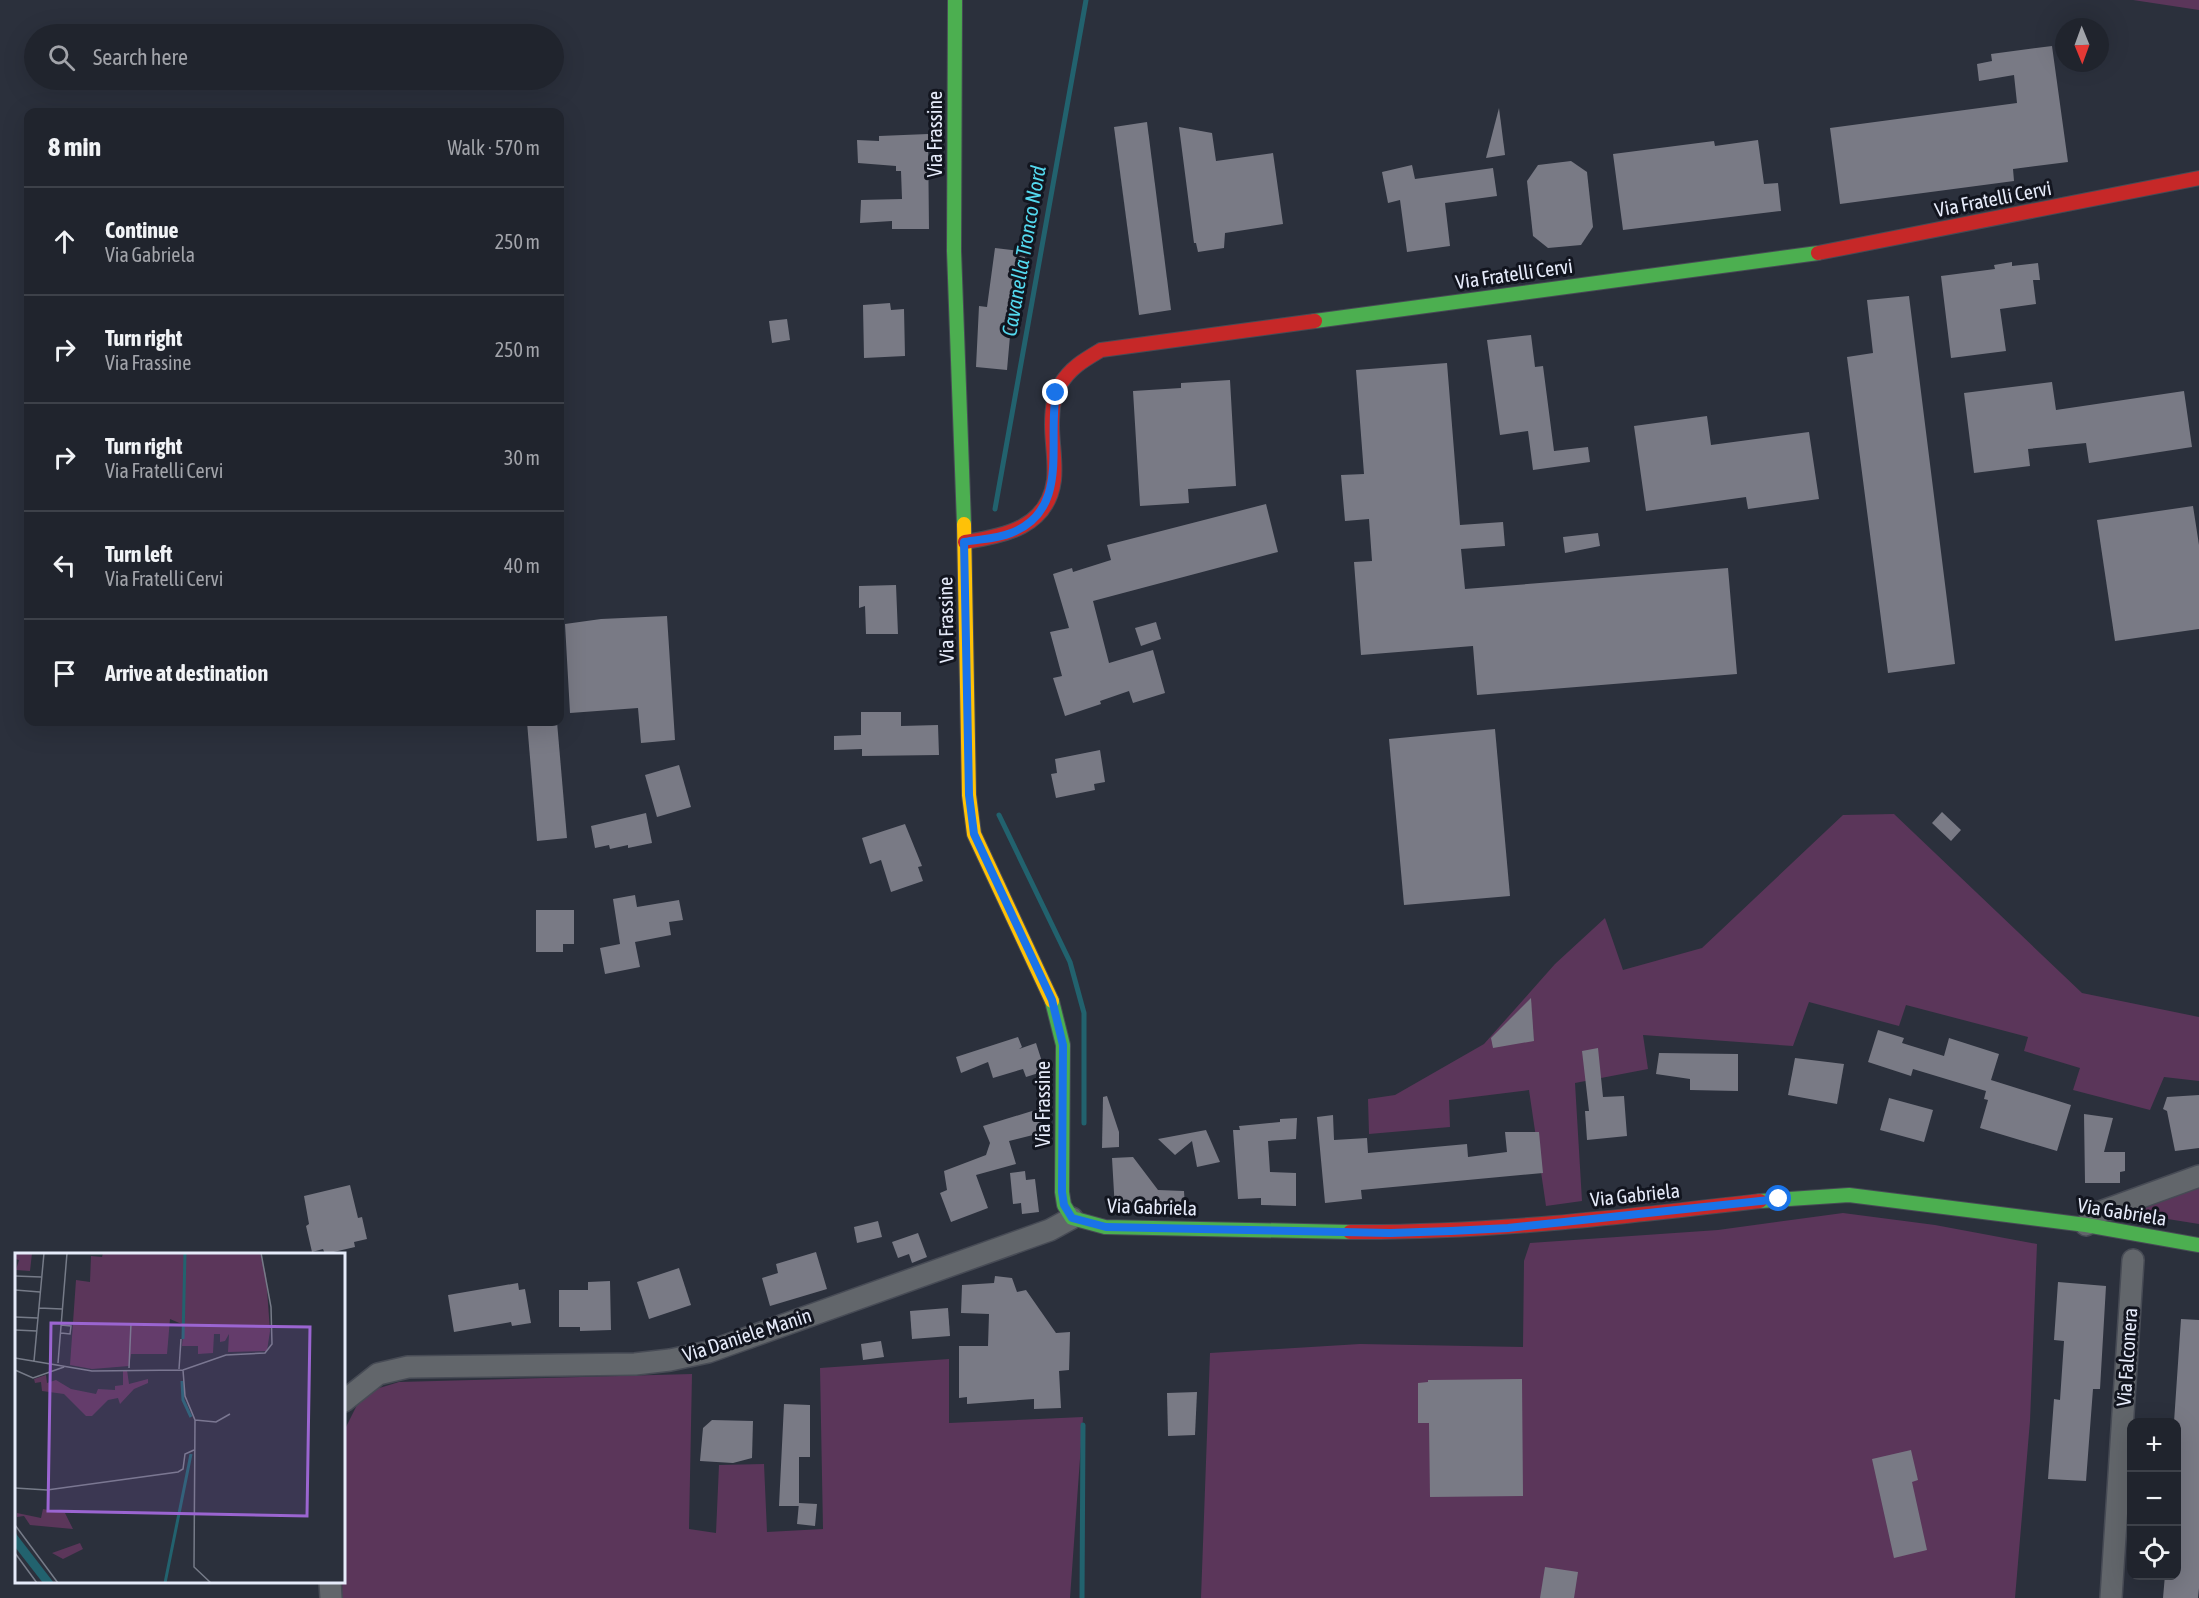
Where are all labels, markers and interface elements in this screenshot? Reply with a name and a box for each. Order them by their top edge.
north arrow [2055,18,2109,72]
search box [24,24,564,90]
icon: search [45,41,78,74]
text: Search here [93,44,188,70]
street label: Via Frassine [923,91,946,177]
text: 8 min [48,132,101,162]
text: Walk · 570 m [448,136,540,159]
water label: Cavanella Tronco Nord [996,164,1050,338]
street label: Via Fratelli Cervi [1933,176,2053,221]
text: Continue [105,217,179,243]
icon: ahead [48,225,81,258]
text: 250 m [495,230,540,253]
text: Via Gabriela [105,243,195,266]
street label: Via Fratelli Cervi [1454,254,1574,293]
text: Turn right [105,325,182,351]
icon: right [48,333,81,366]
text: 250 m [495,338,540,361]
text: Via Frassine [105,351,191,374]
route end [1042,379,1068,405]
text: Turn right [105,433,182,459]
icon: right [48,441,81,474]
text: 30 m [504,446,540,469]
text: Via Fratelli Cervi [105,459,223,482]
text: Turn left [105,541,172,567]
icon: left [48,549,81,582]
text: 40 m [504,554,540,577]
text: Via Fratelli Cervi [105,567,223,590]
street label: Via Frassine [933,577,958,663]
icon: arrive [48,657,81,690]
text: Arrive at destination [105,660,268,686]
street label: Via Frassine [1031,1061,1054,1147]
street label: Via Gabriela [1589,1178,1681,1211]
route start [1765,1185,1791,1211]
street label: Via Gabriela [1107,1193,1197,1220]
street label: Via Gabriela [2076,1193,2168,1230]
inset map [15,1253,345,1583]
street label: Via Daniele Manin [680,1303,814,1366]
street label: Via Falconera [2112,1307,2141,1407]
map controls [2127,1418,2181,1580]
button: + [2127,1418,2181,1472]
button: − [2127,1472,2181,1526]
button: locate [2127,1526,2181,1580]

